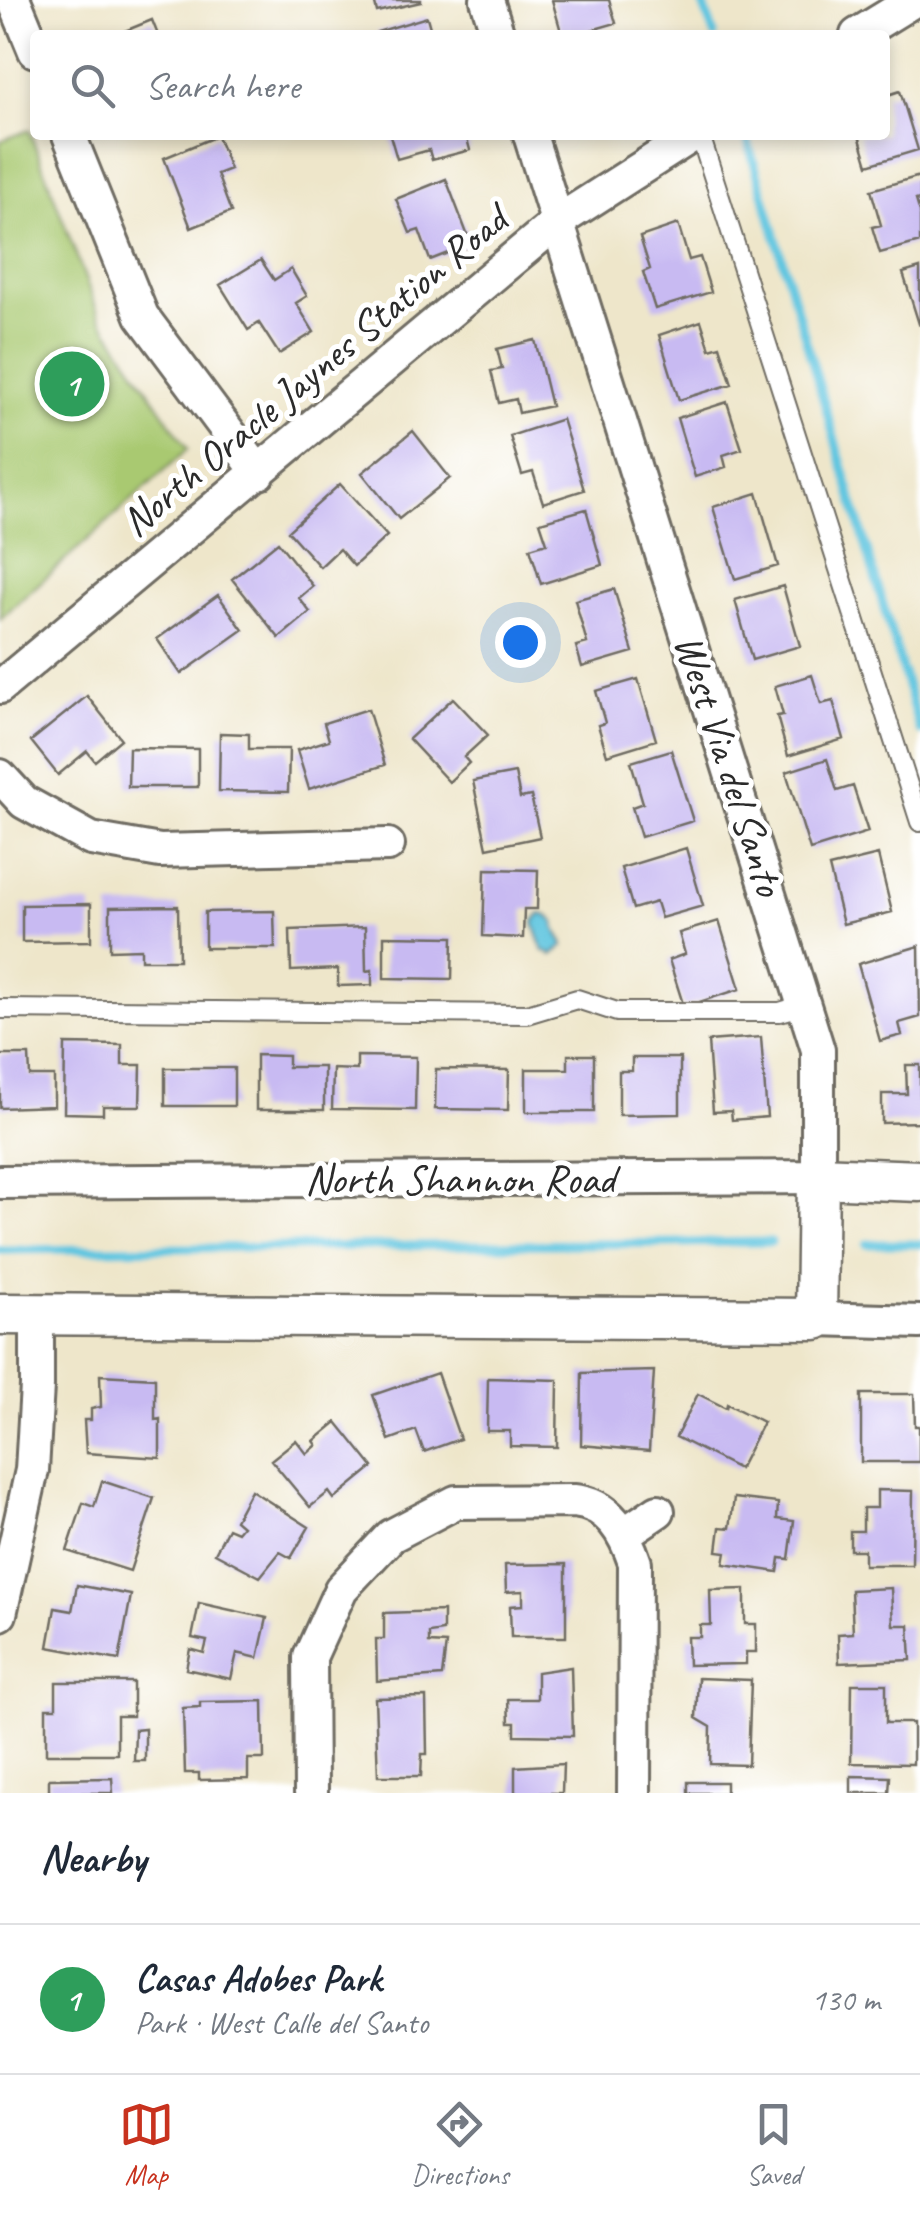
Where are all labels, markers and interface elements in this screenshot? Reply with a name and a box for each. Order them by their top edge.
search box [30,30,890,140]
icon: search [65,58,120,113]
text: Search here [145,62,300,109]
street label: North Oracle Jaynes Station Road [110,190,523,548]
pin: 1 [40,346,104,422]
your location [495,617,546,668]
street label: West Via del Santo [662,628,797,904]
street label: North Shannon Road [305,1153,621,1206]
text: Nearby [40,1832,146,1885]
text: Casas Adobes Park [135,1955,381,2002]
text: 1 [65,1979,80,2020]
text: 130 m [811,1979,880,2020]
text: Park · West Calle del Santo [135,2002,428,2043]
tab: Map [119,2097,174,2192]
tab: Directions [411,2097,509,2192]
tab: Saved [746,2097,801,2192]

